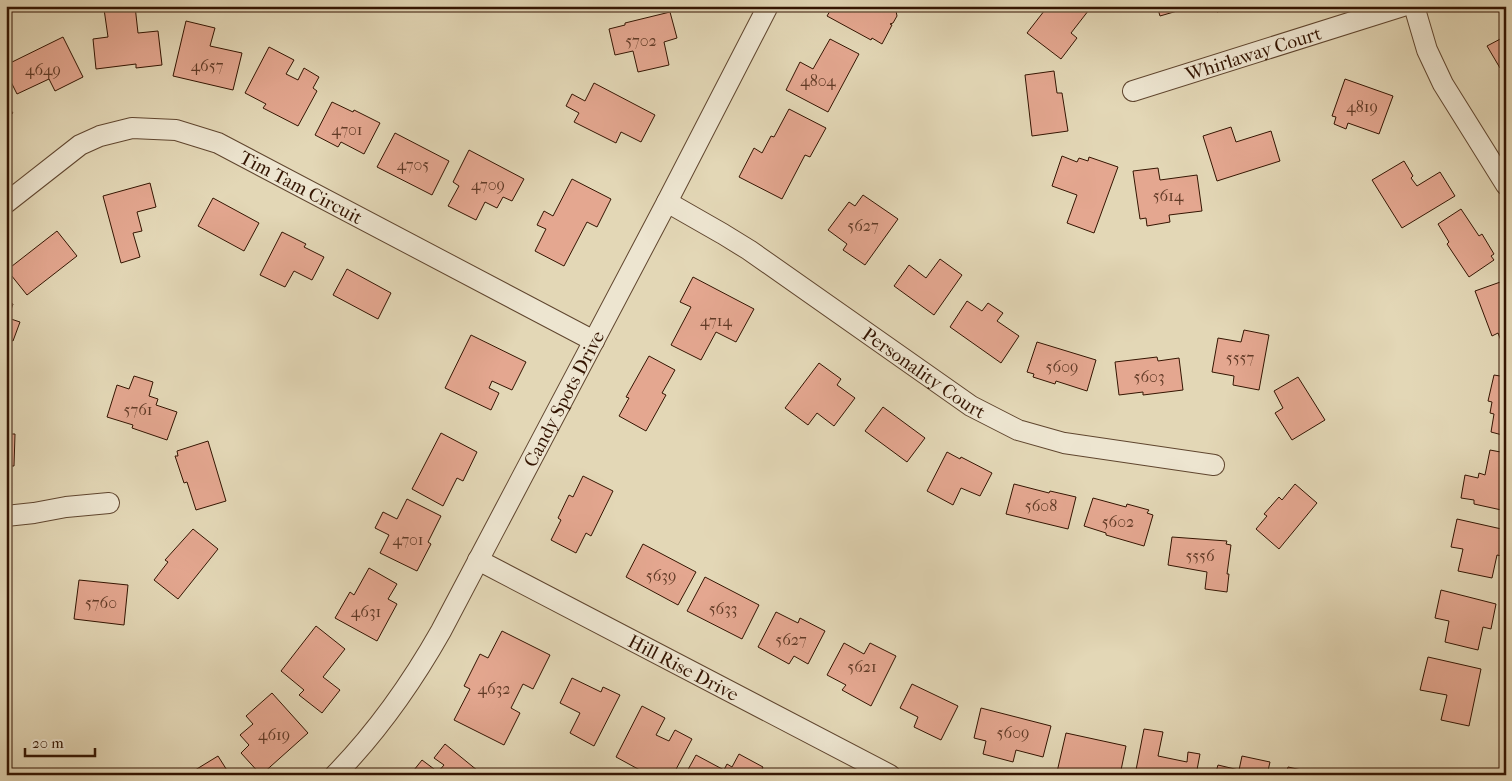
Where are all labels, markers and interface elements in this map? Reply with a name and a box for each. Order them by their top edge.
street label: Whirlaway Court [1182,22,1324,86]
house number: 5702 [625,31,657,50]
house number: 4657 [191,56,224,75]
house number: 4649 [25,60,61,79]
house number: 4804 [800,71,836,90]
house number: 4819 [1346,97,1378,116]
house number: 4701 [331,120,363,139]
street label: Tim Tam Circuit [236,146,366,229]
house number: 4705 [397,155,429,174]
house number: 4709 [471,175,505,194]
house number: 5614 [1153,186,1184,205]
house number: 5627 [847,216,879,235]
house number: 4714 [700,311,732,330]
street label: Personality Court [858,323,989,424]
street label: Candy Spots Drive [519,327,609,471]
house number: 5557 [1226,348,1254,367]
house number: 5609 [1046,357,1078,376]
house number: 5603 [1134,367,1164,386]
house number: 5761 [124,400,152,419]
house number: 5608 [1025,496,1057,515]
house number: 5602 [1102,512,1134,531]
house number: 4701 [392,530,424,549]
house number: 5556 [1185,546,1215,565]
house number: 5639 [646,566,676,585]
house number: 5760 [85,593,117,612]
house number: 5633 [709,599,737,618]
house number: 4631 [351,602,381,621]
street label: Hill Rise Drive [624,630,742,706]
house number: 5627 [775,630,807,649]
house number: 5621 [847,657,877,676]
house number: 4632 [478,679,510,698]
house number: 5609 [997,723,1029,742]
house number: 4619 [258,725,290,744]
scale bar [25,726,95,758]
text: 20 m [32,734,64,752]

